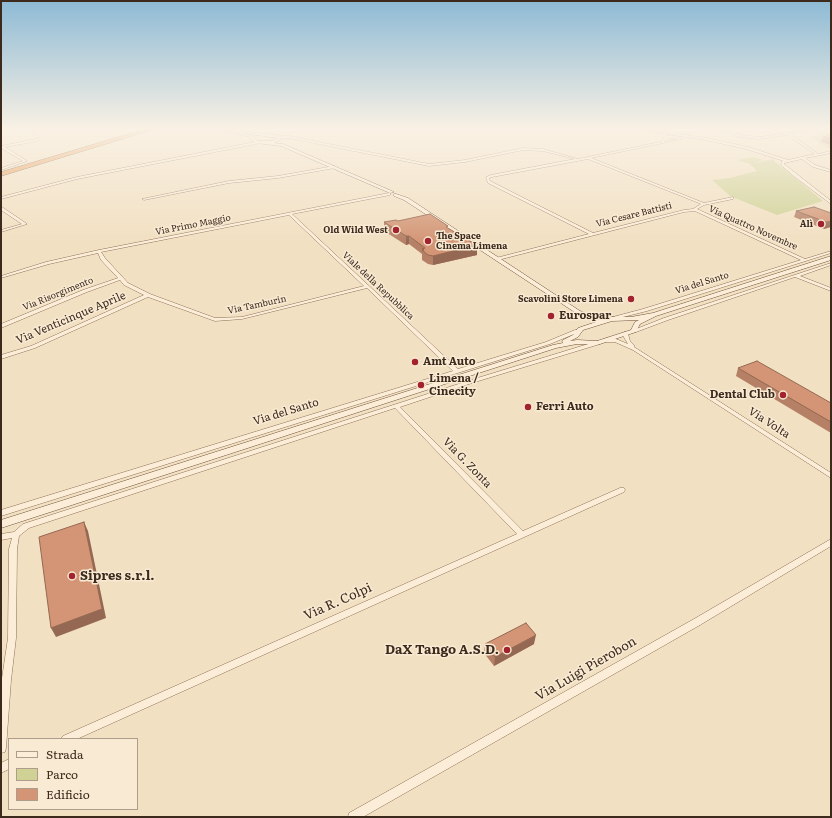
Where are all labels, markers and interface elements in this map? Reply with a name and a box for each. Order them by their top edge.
street label: Via Cesare Battisti [595,200,673,230]
street label: Via Quattro Novembre [707,204,799,252]
street label: Via Primo Maggio [154,212,232,238]
place label: Alì [800,219,813,229]
marker: Alì [816,219,826,229]
place label: Old Wild West [323,225,388,235]
marker: Old Wild West [391,225,401,235]
place label: The Space Cinema Limena [436,231,507,252]
marker: The Space Cinema Limena [423,236,433,246]
street label: Viale della Repubblica [340,250,416,322]
street label: Via del Santo [674,270,730,296]
street label: Via Risorgimento [21,275,95,313]
street label: Via Venticinque Aprile [14,289,128,347]
street label: Via Tamburin [227,294,287,316]
place label: Scavolini Store Limena [518,294,623,304]
marker: Scavolini Store Limena [626,294,636,304]
place label: Eurospar [559,309,611,323]
marker: Eurospar [546,311,556,321]
place label: Amt Auto [423,355,476,369]
marker: Amt Auto [410,357,420,367]
place label: Limena / Cinecity [429,372,479,398]
marker: Limena / Cinecity [416,380,426,390]
place label: Dental Club [710,388,775,402]
marker: Dental Club [778,390,788,400]
street label: Via del Santo [252,396,320,428]
place label: Ferri Auto [536,400,593,414]
marker: Ferri Auto [523,402,533,412]
street label: Via Volta [746,405,792,441]
street label: Via G. Zonta [440,435,494,491]
place label: Sipres s.r.l. [80,568,155,584]
marker: Sipres s.r.l. [67,571,77,581]
street label: Via R. Colpi [302,580,374,624]
street label: Via Luigi Pierobon [533,634,639,704]
place label: DaX Tango A.S.D. [385,642,499,658]
marker: DaX Tango A.S.D. [502,645,512,655]
legend [8,738,138,810]
text: Strada [46,745,84,763]
text: Parco [46,765,78,783]
text: Edificio [46,785,90,803]

